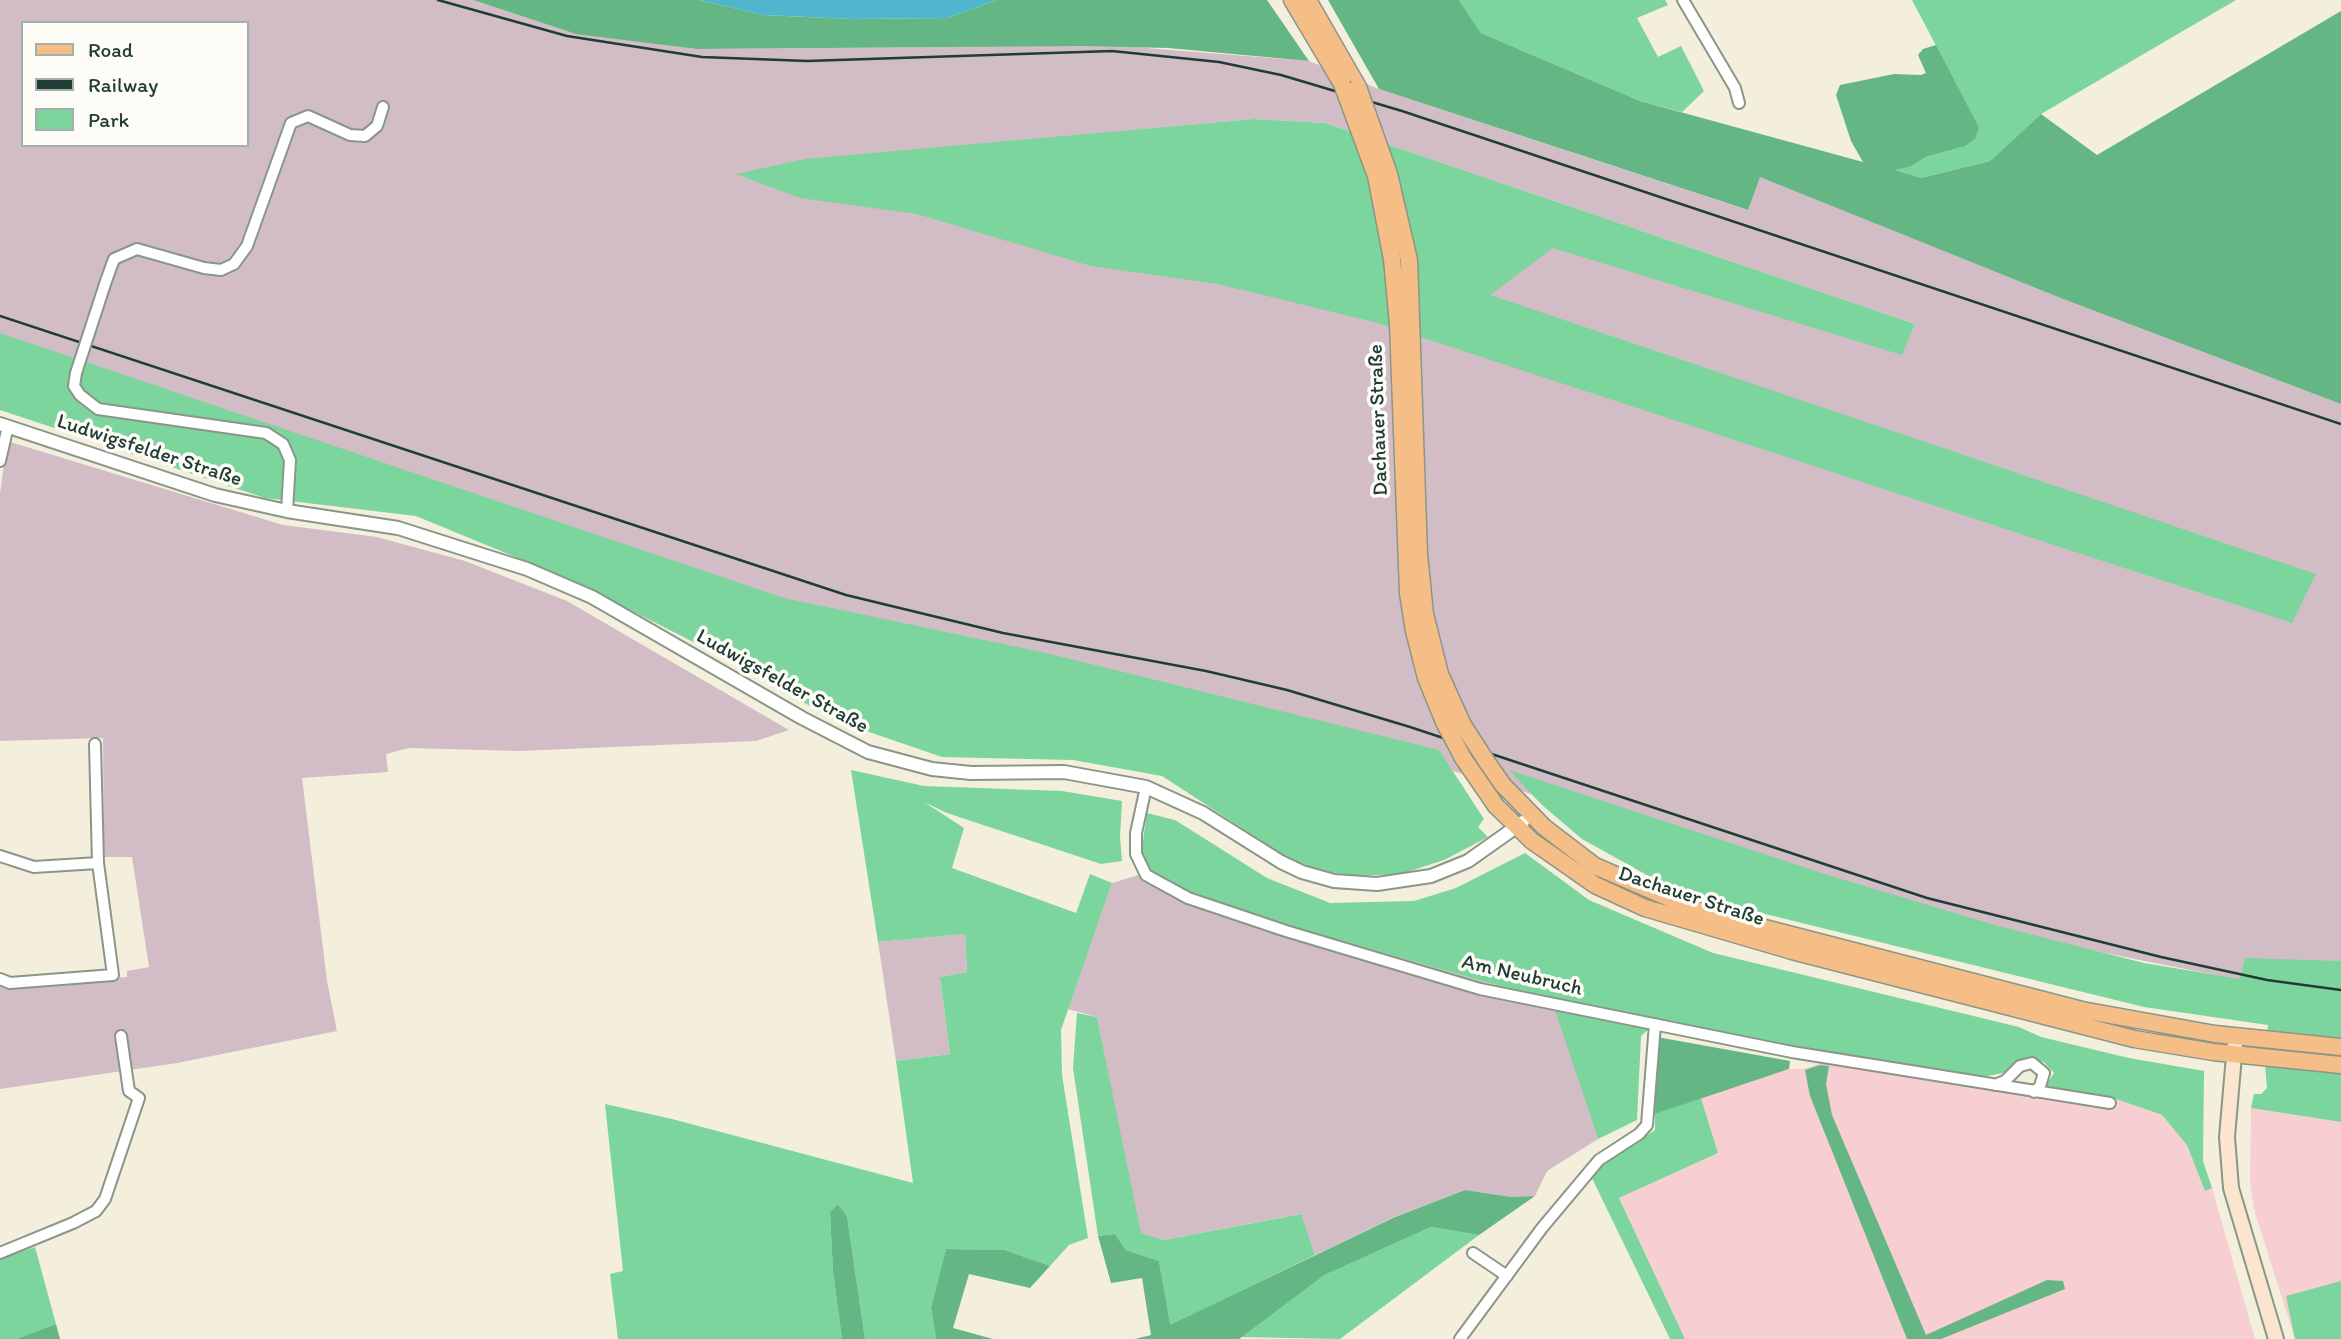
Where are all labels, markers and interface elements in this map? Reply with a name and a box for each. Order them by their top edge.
legend [21,21,248,147]
text: Road [88,37,133,62]
text: Railway [88,72,158,97]
text: Park [88,107,129,132]
street label: Dachauer Straße [1364,344,1394,496]
street label: Ludwigsfelder Straße [53,409,245,493]
street label: Ludwigsfelder Straße [692,624,872,740]
street label: Dachauer Straße [1615,862,1767,932]
street label: Am Neubruch [1459,950,1585,1002]

